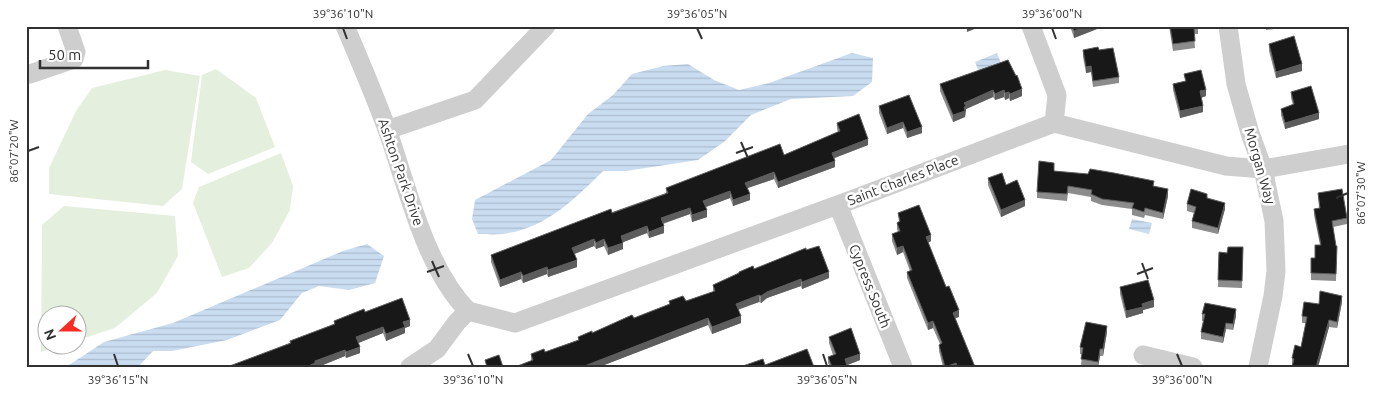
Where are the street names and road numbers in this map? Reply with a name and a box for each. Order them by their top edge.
street label: Ashton Park Drive [375,116,427,228]
street label: Morgan Way [1241,126,1279,206]
street label: Saint Charles Place [845,151,961,209]
street label: Cypress South [846,242,894,330]

